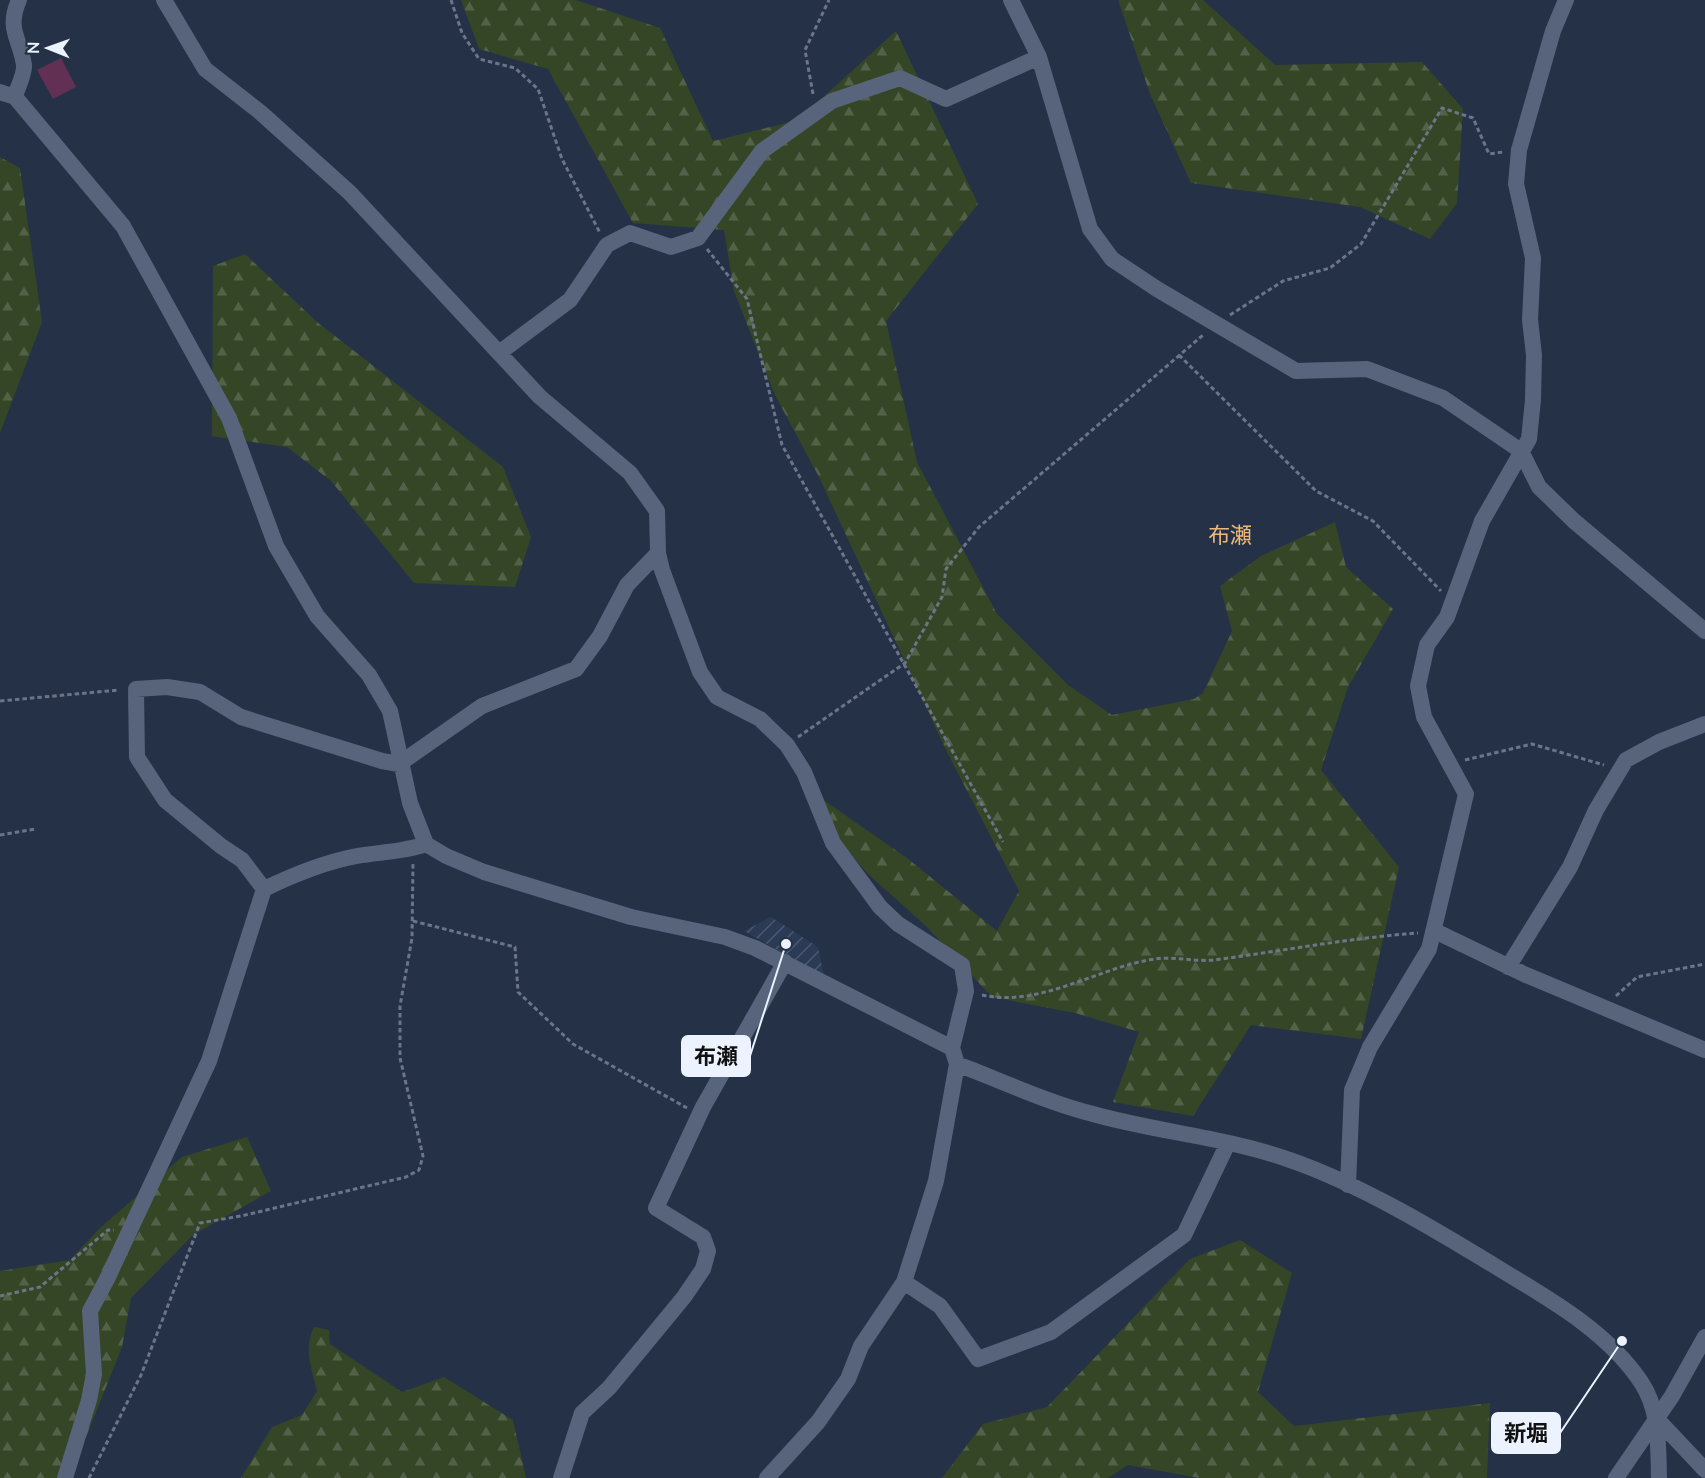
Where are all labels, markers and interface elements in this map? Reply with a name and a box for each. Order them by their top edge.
north arrow [18,18,78,78]
text: N [23,41,42,54]
district label: 布瀬 [1208,521,1252,548]
callout: 布瀬 [682,1036,750,1076]
text: 布瀬 [694,1042,738,1069]
callout: 新堀 [1492,1413,1560,1453]
text: 新堀 [1504,1419,1548,1446]

